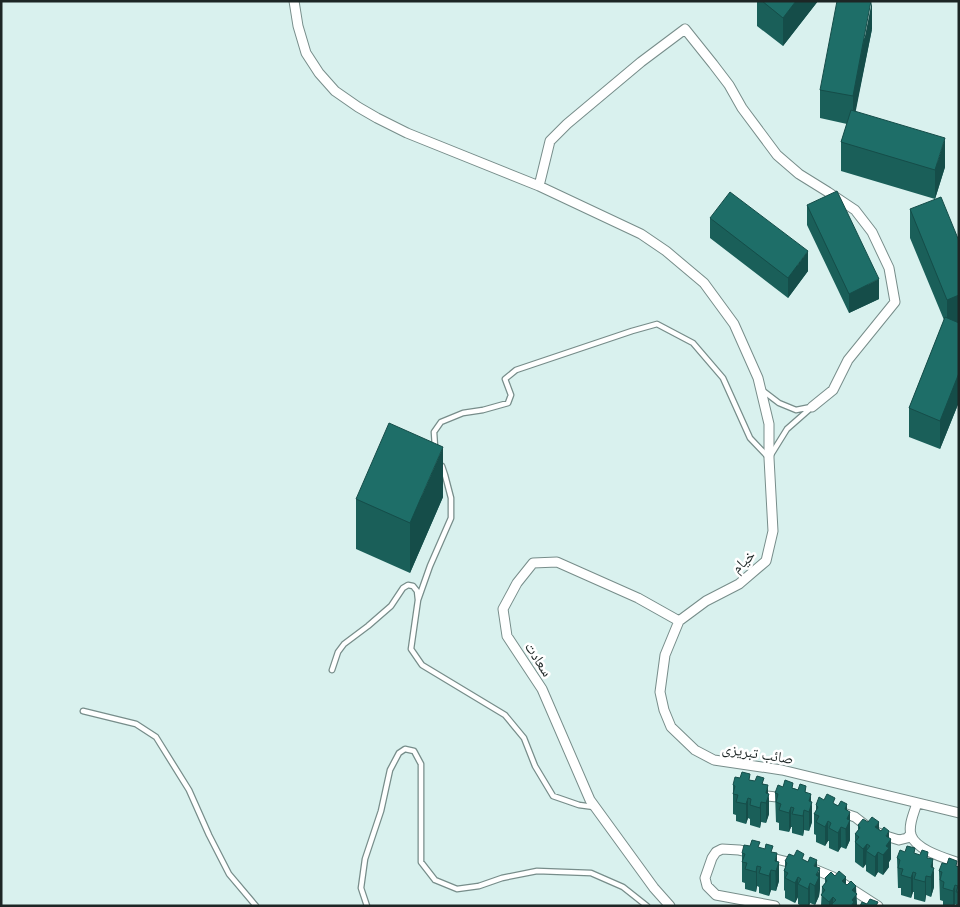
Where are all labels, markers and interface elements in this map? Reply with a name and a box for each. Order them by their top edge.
street label: خیام [727,545,760,578]
street label: سعادت [521,638,557,680]
street label: صائب تبریزی [721,738,795,769]

